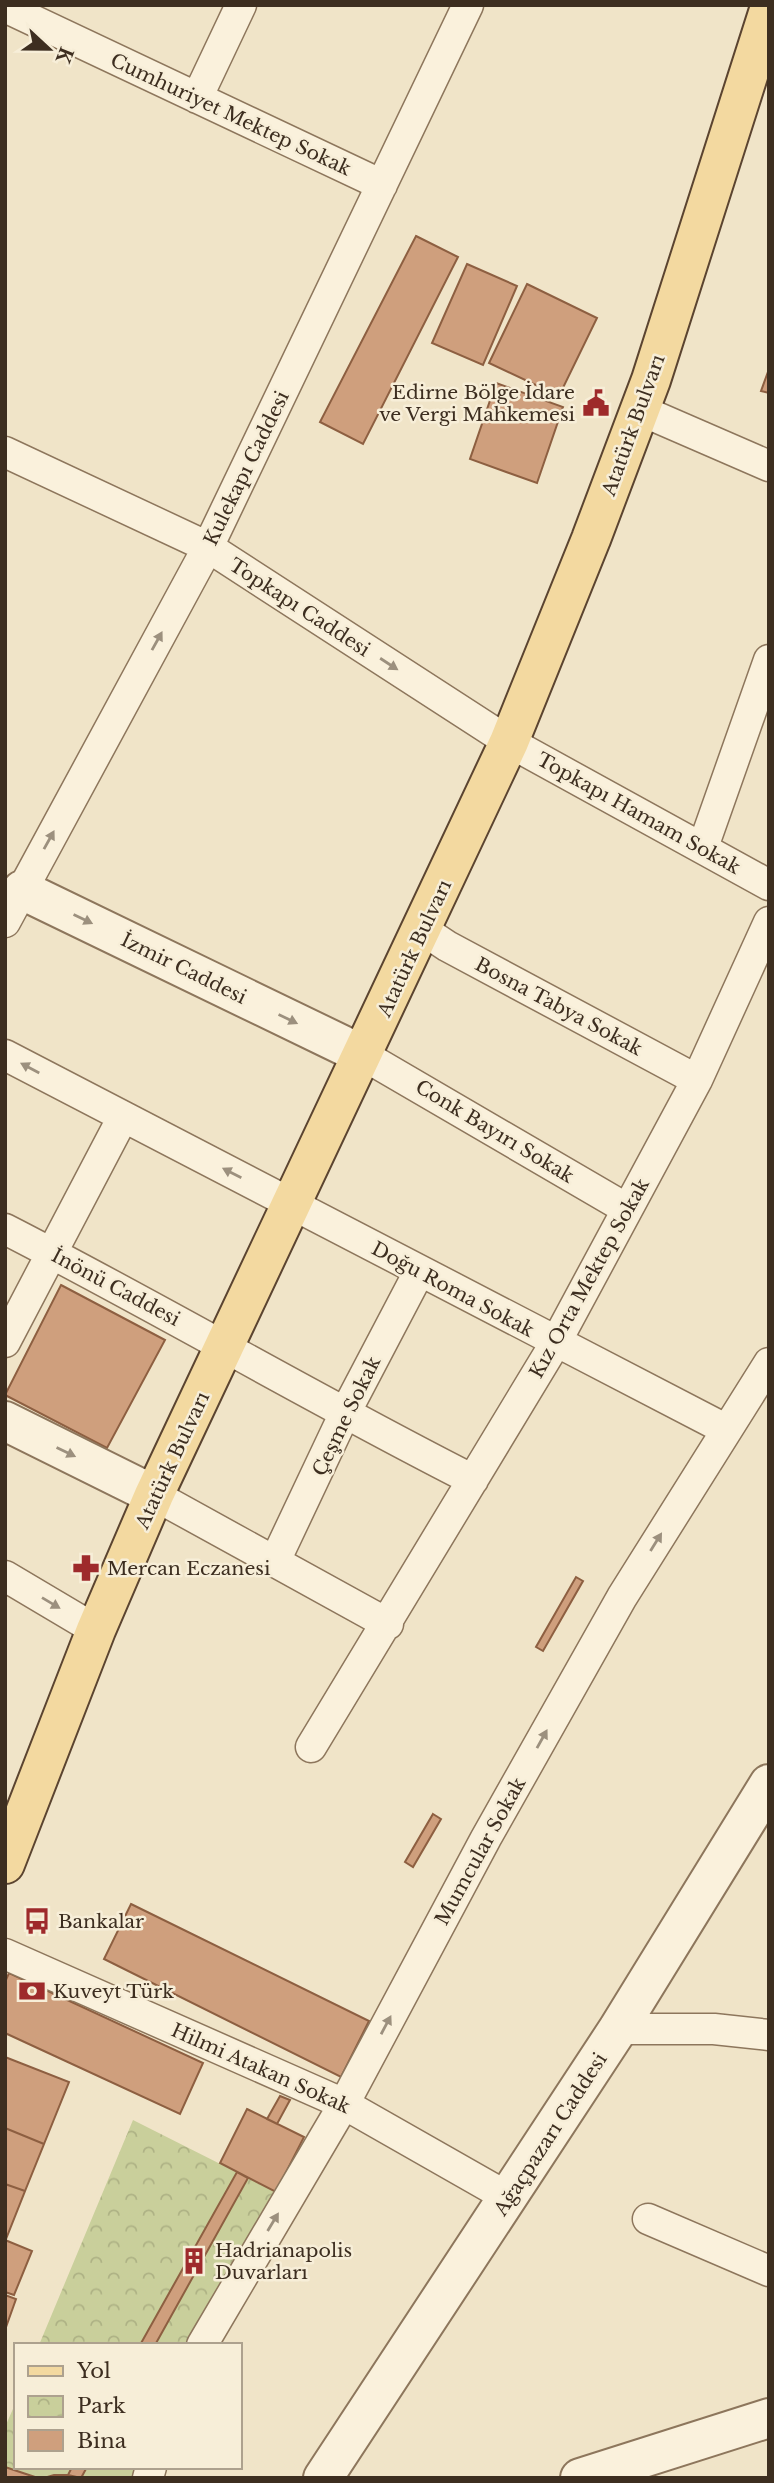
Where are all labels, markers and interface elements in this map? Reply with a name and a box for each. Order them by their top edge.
north arrow [14,14,84,84]
text: K [50,44,78,68]
street label: Cumhuriyet Mektep Sokak [107,49,355,181]
street label: Atatürk Bulvarı [597,351,670,500]
place label: Edirne Bölge İdare ve Vergi Mahkemesi [379,381,576,426]
street label: Kulekapı Caddesi [199,387,294,549]
public building icon: Edirne Bölge İdare ve Vergi Mahkemesi [581,388,611,418]
street label: Topkapı Caddesi [225,553,375,662]
one-way arrow [151,631,163,650]
one-way arrow [379,657,398,670]
street label: Topkapı Hamam Sokak [533,748,745,879]
one-way arrow [42,830,54,850]
street label: Atatürk Bulvarı [372,875,457,1021]
one-way arrow [73,914,93,925]
street label: İzmir Caddesi [117,928,251,1009]
street label: Bosna Tabya Sokak [471,953,647,1060]
one-way arrow [278,1013,298,1025]
one-way arrow [20,1063,40,1074]
street label: Conk Bayırı Sokak [411,1075,578,1188]
one-way arrow [222,1168,242,1179]
street label: Kız Orta Mektep Sokak [525,1174,654,1382]
street label: Doğu Roma Sokak [368,1237,538,1342]
street label: İnönü Caddesi [48,1244,184,1331]
street label: Çeşme Sokak [308,1352,385,1480]
street label: Atatürk Bulvarı [130,1387,215,1533]
one-way arrow [56,1446,76,1457]
one-way arrow [649,1533,662,1552]
pharmacy icon: Mercan Eczanesi [71,1553,101,1583]
place label: Mercan Eczanesi [107,1557,271,1580]
one-way arrow [41,1597,60,1609]
one-way arrow [536,1729,548,1749]
street label: Mumcular Sokak [430,1773,531,1929]
bus stop icon: Bankalar [22,1906,52,1936]
place label: Bankalar [58,1910,144,1933]
bank icon: Kuveyt Türk [17,1976,47,2006]
place label: Kuveyt Türk [53,1980,174,2003]
one-way arrow [380,2015,392,2035]
street label: Hilmi Atakan Sokak [168,2019,354,2118]
street label: Ağaçpazarı Caddesi [489,2048,612,2221]
one-way arrow [267,2213,280,2232]
place label: Hadrianapolis Duvarları [215,2239,352,2284]
building icon: Hadrianapolis Duvarları [179,2246,209,2276]
legend [14,2343,242,2469]
text: Yol [76,2358,111,2384]
text: Park [77,2393,126,2419]
text: Bina [77,2428,127,2454]

